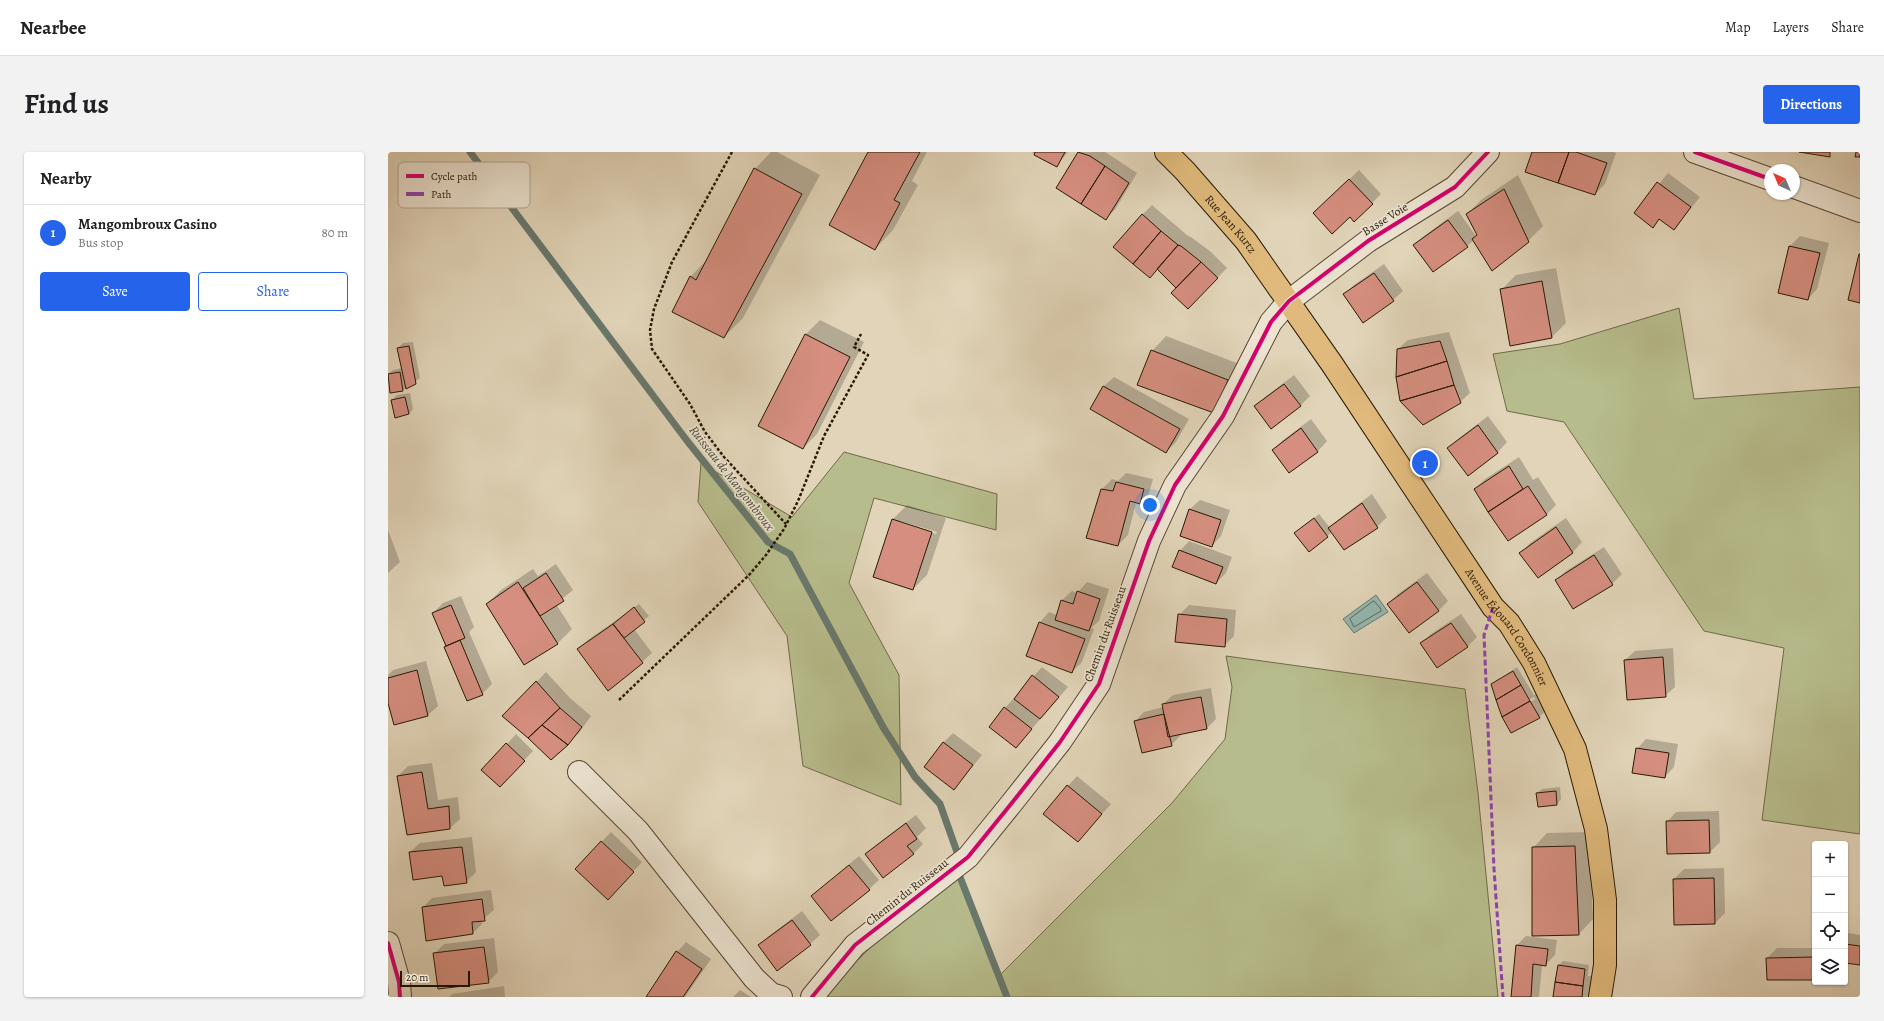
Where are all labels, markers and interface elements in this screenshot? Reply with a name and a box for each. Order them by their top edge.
text: Nearbee [20,15,86,41]
text: Map [1725,18,1751,37]
text: Layers [1773,18,1809,37]
text: Share [1831,18,1864,37]
text: Find us [24,85,109,123]
button: Directions [1763,85,1860,124]
legend [398,162,530,208]
north arrow [1764,164,1800,200]
text: Nearby [40,167,91,190]
text: Cycle path [431,169,478,184]
text: Path [431,187,452,202]
street label: Rue Jean Kurtz [1201,191,1260,257]
street label: Basse Voie [1359,199,1411,239]
text: Mangombroux Casino [78,214,217,234]
text: 1 [51,224,55,241]
text: 80 m [321,224,348,241]
text: Bus stop [78,234,123,251]
button: Save [40,272,190,311]
button: Share [198,272,348,311]
water label: Ruisseau de Mangombroux [686,422,779,535]
pin: 1 [1412,448,1438,478]
your location [1140,495,1160,515]
street label: Avenue Édouard Cordonnier [1461,564,1552,689]
street label: Chemin du Ruisseau [1080,583,1130,684]
map controls [1812,841,1848,985]
button: + [1812,841,1848,877]
street label: Chemin du Ruisseau [862,854,952,929]
button: − [1812,877,1848,913]
button: locate [1812,913,1848,949]
button: layers [1812,949,1848,985]
scale bar [400,969,470,988]
text: 20 m [406,970,428,985]

